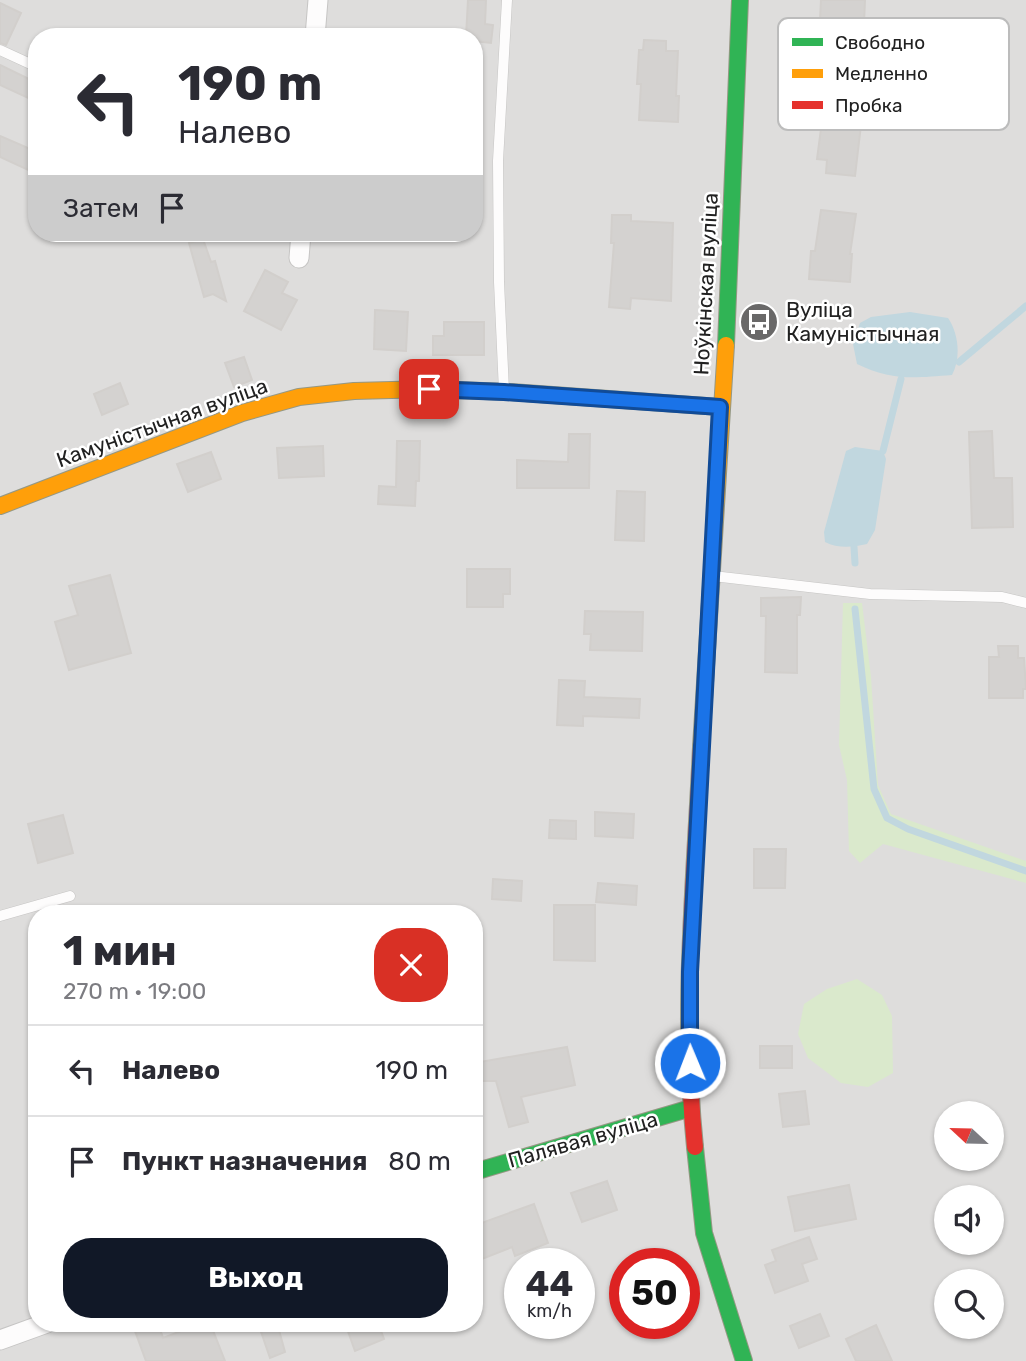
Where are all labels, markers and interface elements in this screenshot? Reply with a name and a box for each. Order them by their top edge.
legend [778,18,1009,130]
text: Свободно [835,31,925,54]
text: 190 m [178,54,322,112]
icon: left [63,56,154,147]
text: Медленно [835,62,928,85]
text: Пробка [835,94,903,117]
text: Налево [178,113,291,151]
icon: arrive [153,189,191,227]
street label: Ноўкінская вуліца [688,192,723,376]
text: Затем [63,193,139,224]
place label: Вуліца Камуністычная [786,297,939,346]
bus stop icon: Вуліца Камуністычная [738,301,780,343]
pin [399,359,459,419]
icon: arrive [410,370,448,408]
street label: Камуністычная вуліца [53,373,271,472]
text: 1 мин [63,926,177,976]
button: close [374,928,448,1002]
text: 270 m · 19:00 [63,977,206,1005]
position arrow [653,1026,727,1100]
icon: left [63,1052,101,1090]
text: Налево [122,1055,220,1086]
text: 190 m [375,1055,448,1086]
north arrow [934,1101,1004,1171]
map controls [934,1101,1004,1339]
street label: Палявая вуліца [505,1106,661,1173]
icon: arrive [63,1143,101,1181]
text: Пункт назначения [122,1146,367,1177]
text: 80 m [388,1146,451,1177]
button: sound [934,1185,1004,1255]
button: Выход [63,1238,448,1318]
speed limit sign: 50 [609,1248,700,1339]
text: 44 [526,1263,573,1305]
button: search [934,1269,1004,1339]
text: km/h [527,1300,572,1322]

